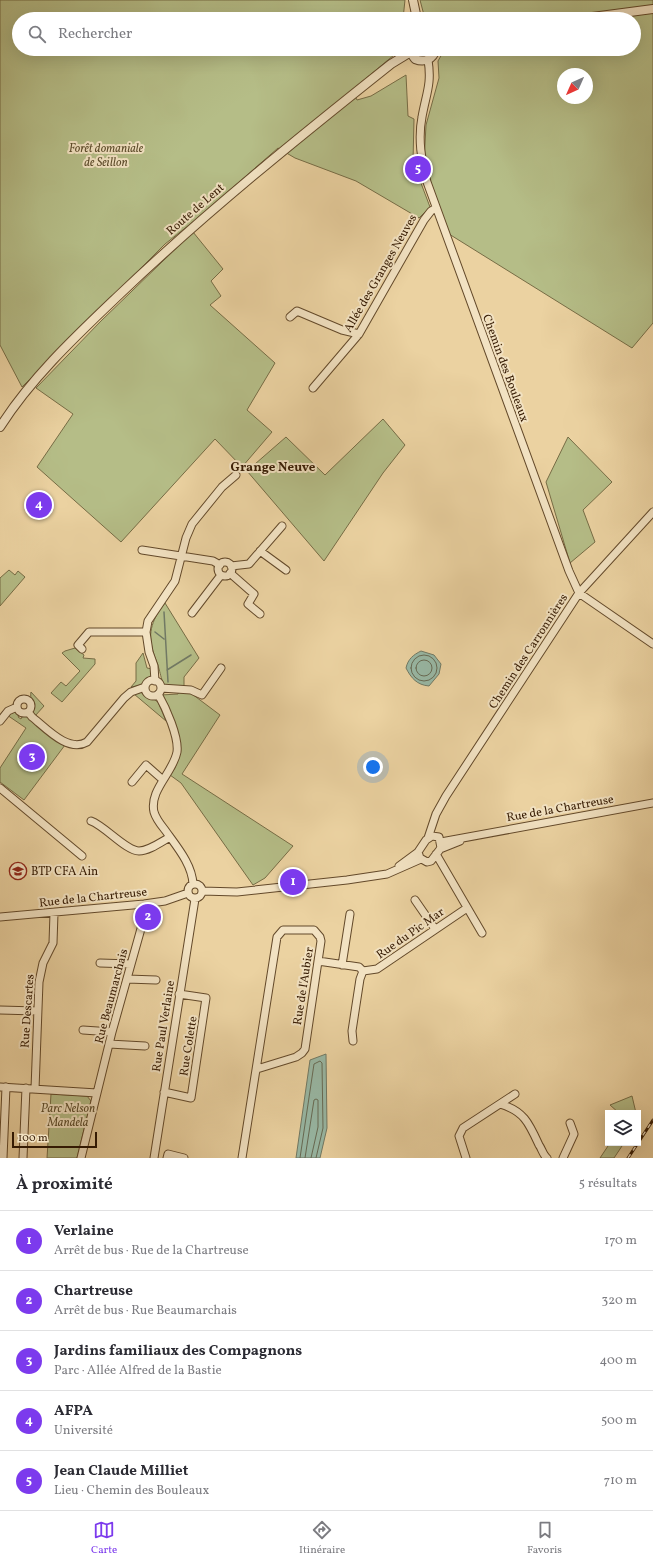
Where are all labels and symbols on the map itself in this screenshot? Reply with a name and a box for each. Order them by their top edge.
north arrow [557,68,593,104]
park label: Forêt domaniale de Seillon [69,141,144,171]
pin: 5 [405,154,431,184]
street label: Route de Lent [163,180,228,239]
street label: Allée des Granges Neuves [341,212,421,335]
street label: Chemin des Bouleaux [478,312,532,424]
district label: Grange Neuve [231,459,316,477]
pin: 4 [26,490,52,520]
street label: Chemin des Carronnières [486,591,572,712]
pin: 3 [19,742,45,772]
your location [363,757,383,777]
street label: Rue de la Chartreuse [505,792,615,826]
school or university icon: BTP CFA Ain [8,861,28,881]
place label: BTP CFA Ain [31,864,98,880]
pin: 1 [280,867,306,897]
street label: Rue de la Chartreuse [38,884,148,912]
pin: 2 [135,902,161,932]
street label: Rue du Pic Mar [373,904,448,963]
street label: Rue de l'Aubier [290,946,318,1026]
street label: Rue Beaumarchais [92,947,132,1045]
street label: Rue Descartes [17,974,39,1049]
street label: Rue Paul Verlaine [149,979,179,1073]
street label: Rue Colette [176,1015,202,1077]
park label: Parc Nelson Mandela [41,1101,95,1131]
scale bar [12,1130,97,1149]

